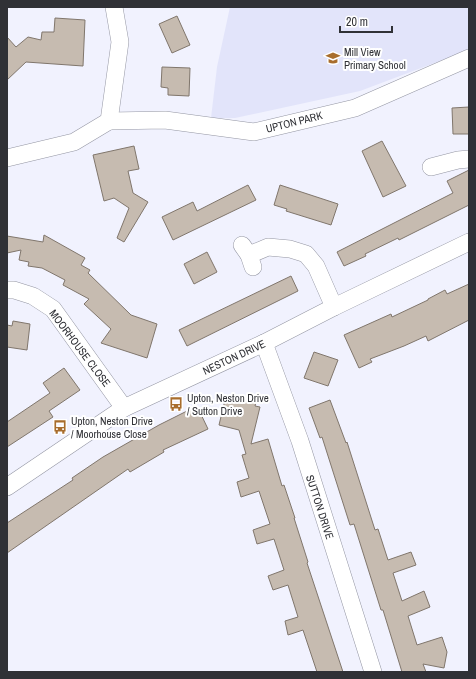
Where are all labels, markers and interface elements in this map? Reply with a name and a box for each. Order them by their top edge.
scale bar [340,8,392,34]
text: 20 m [346,14,368,30]
place label: Mill View Primary School [344,45,406,72]
school or university icon: Mill View Primary School [325,50,341,66]
street label: UPTON PARK [264,108,324,136]
street label: MOORHOUSE CLOSE [46,307,114,389]
street label: NESTON DRIVE [200,336,268,378]
place label: Upton, Neston Drive / Sutton Drive [187,391,269,418]
bus stop icon: Upton, Neston Drive / Sutton Drive [168,396,184,412]
place label: Upton, Neston Drive / Moorhouse Close [71,414,153,441]
bus stop icon: Upton, Neston Drive / Moorhouse Close [52,419,68,435]
street label: SUTTON DRIVE [303,473,337,541]

